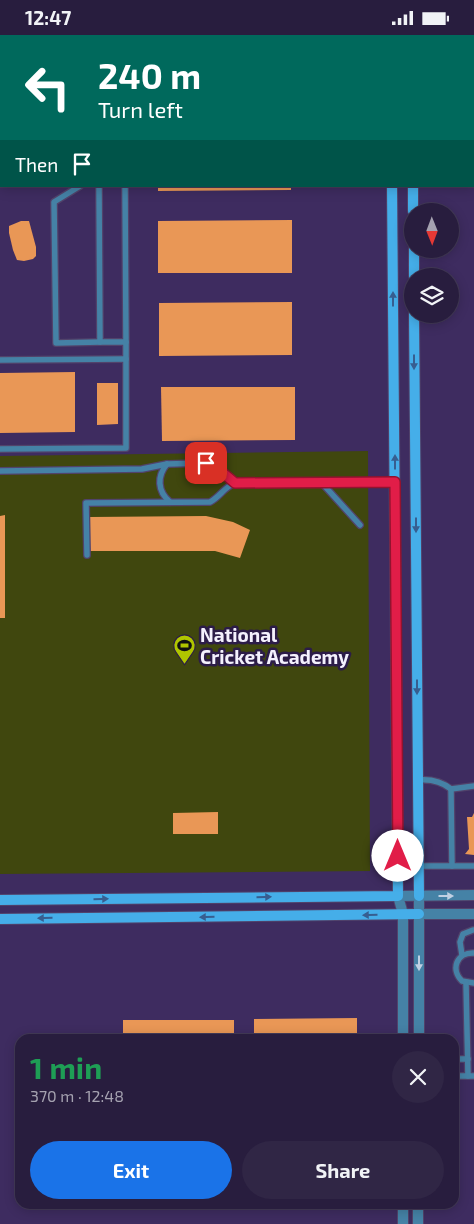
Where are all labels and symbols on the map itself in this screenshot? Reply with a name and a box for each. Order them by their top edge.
north arrow [404,203,459,257]
one-way arrow [389,291,397,307]
one-way arrow [411,355,419,371]
pin [185,442,227,484]
one-way arrow [391,454,399,470]
one-way arrow [412,517,420,533]
place label: National Cricket Academy [200,623,349,669]
sports icon: National Cricket Academy [172,633,196,664]
one-way arrow [413,680,421,696]
position arrow [371,829,423,881]
one-way arrow [439,892,455,900]
one-way arrow [256,893,272,901]
one-way arrow [93,895,109,903]
one-way arrow [362,911,378,919]
one-way arrow [199,913,215,921]
one-way arrow [37,915,53,923]
one-way arrow [415,955,423,971]

